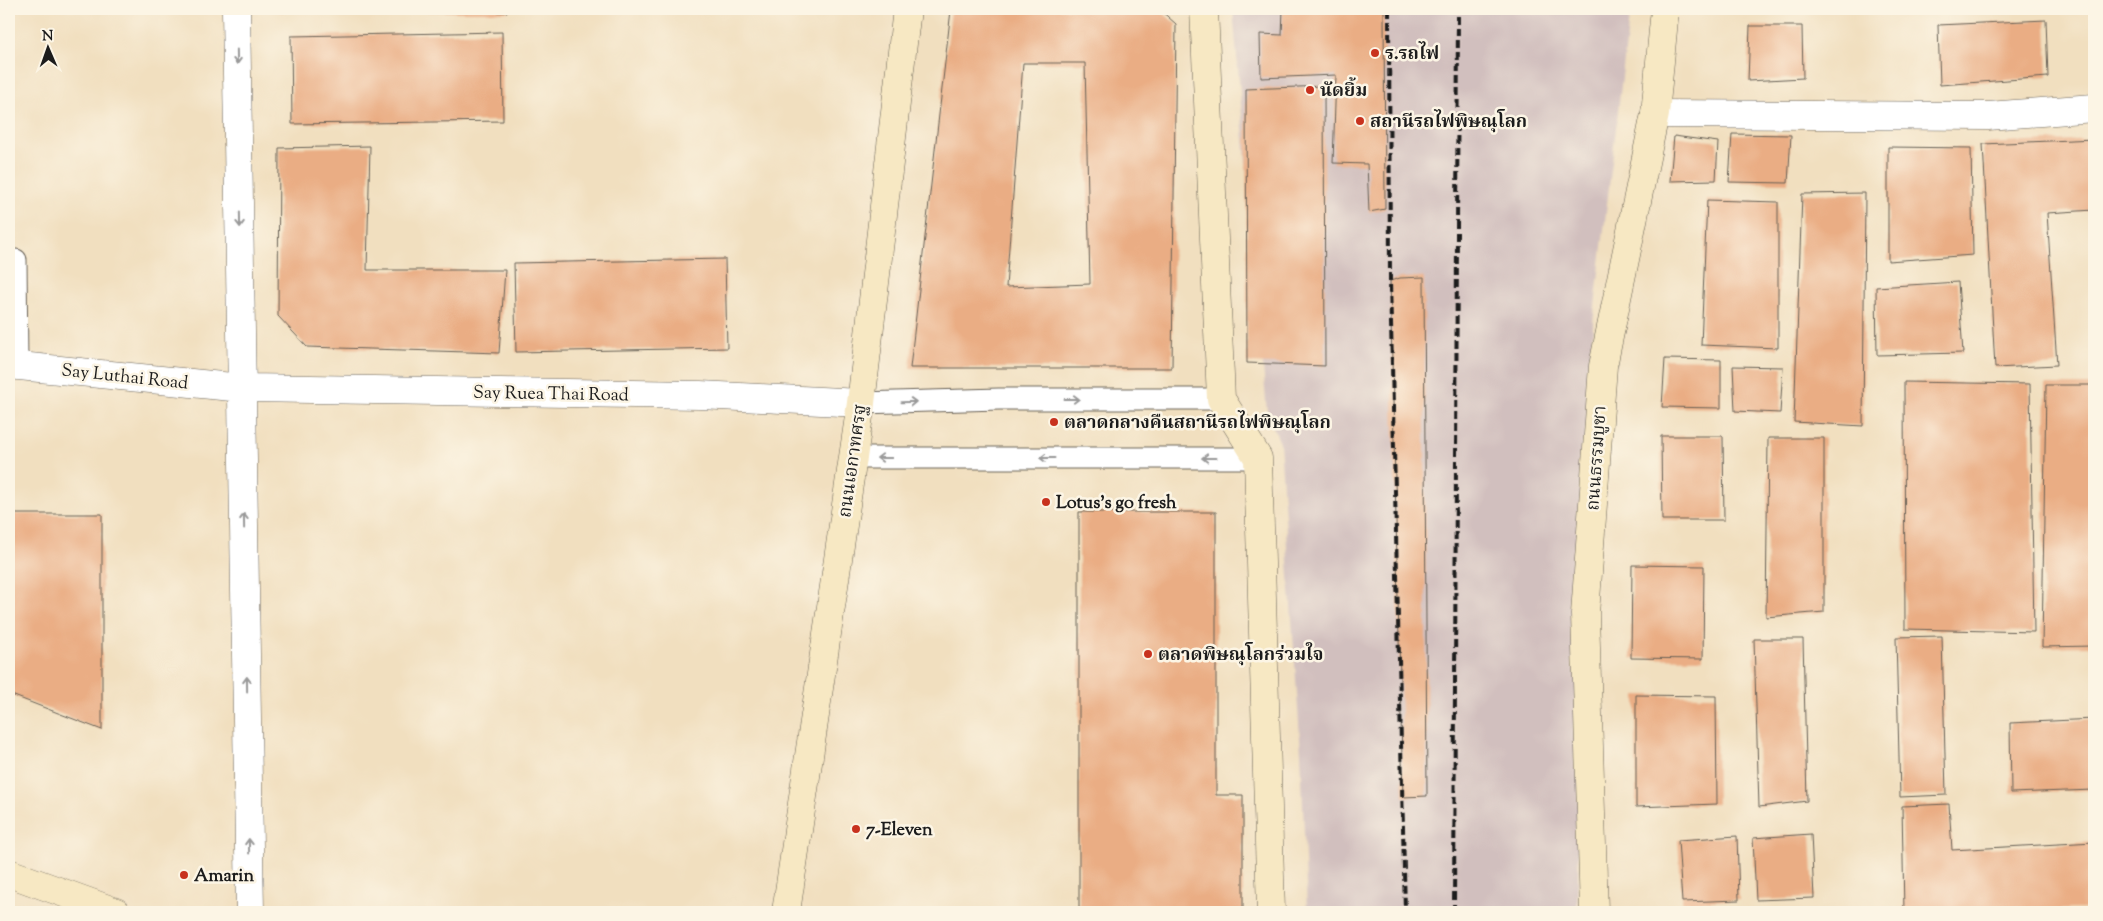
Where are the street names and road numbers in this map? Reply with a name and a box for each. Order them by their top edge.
street label: Say Luthai Road [60,358,189,398]
street label: Say Ruea Thai Road [473,381,629,409]
street label: ถนนเอกาทศรฐ [833,403,875,520]
street label: ถนนธรรมบูชา [1581,405,1615,512]

